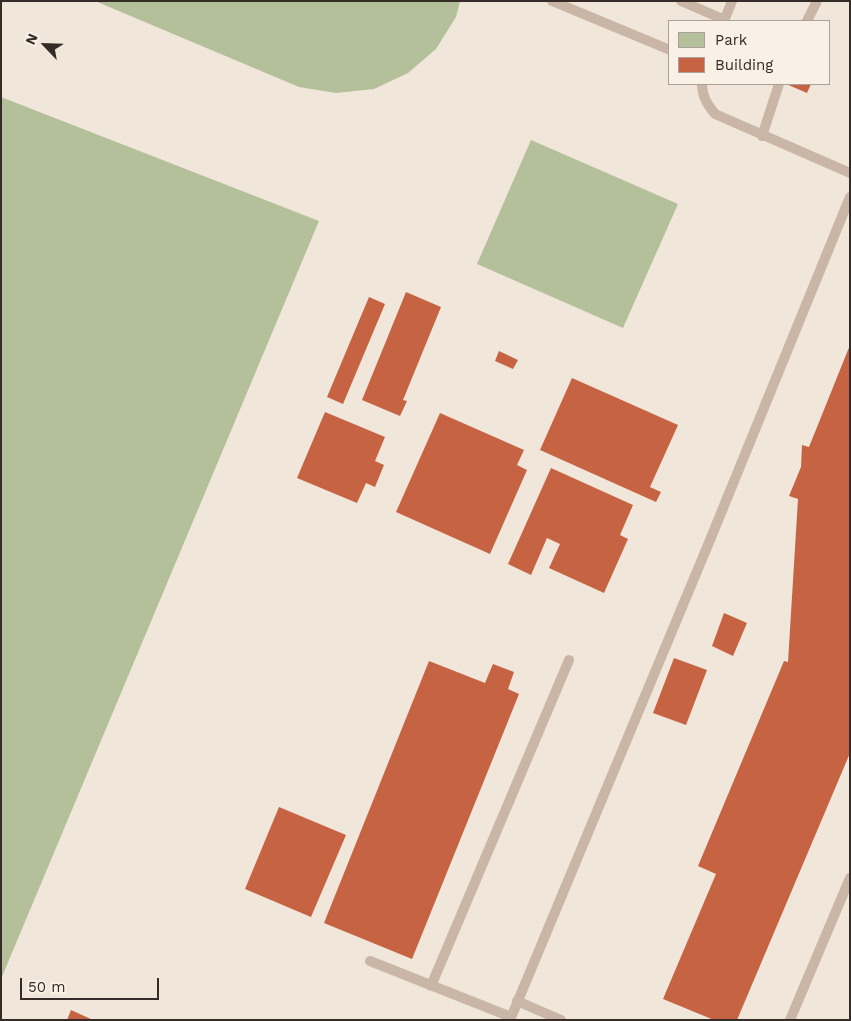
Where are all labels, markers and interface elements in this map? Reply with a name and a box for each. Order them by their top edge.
north arrow [20,20,70,70]
legend [668,20,831,85]
text: N [22,31,41,47]
text: Park [715,31,747,49]
text: Building [715,56,773,74]
scale bar [22,968,161,1000]
text: 50 m [28,978,65,996]

